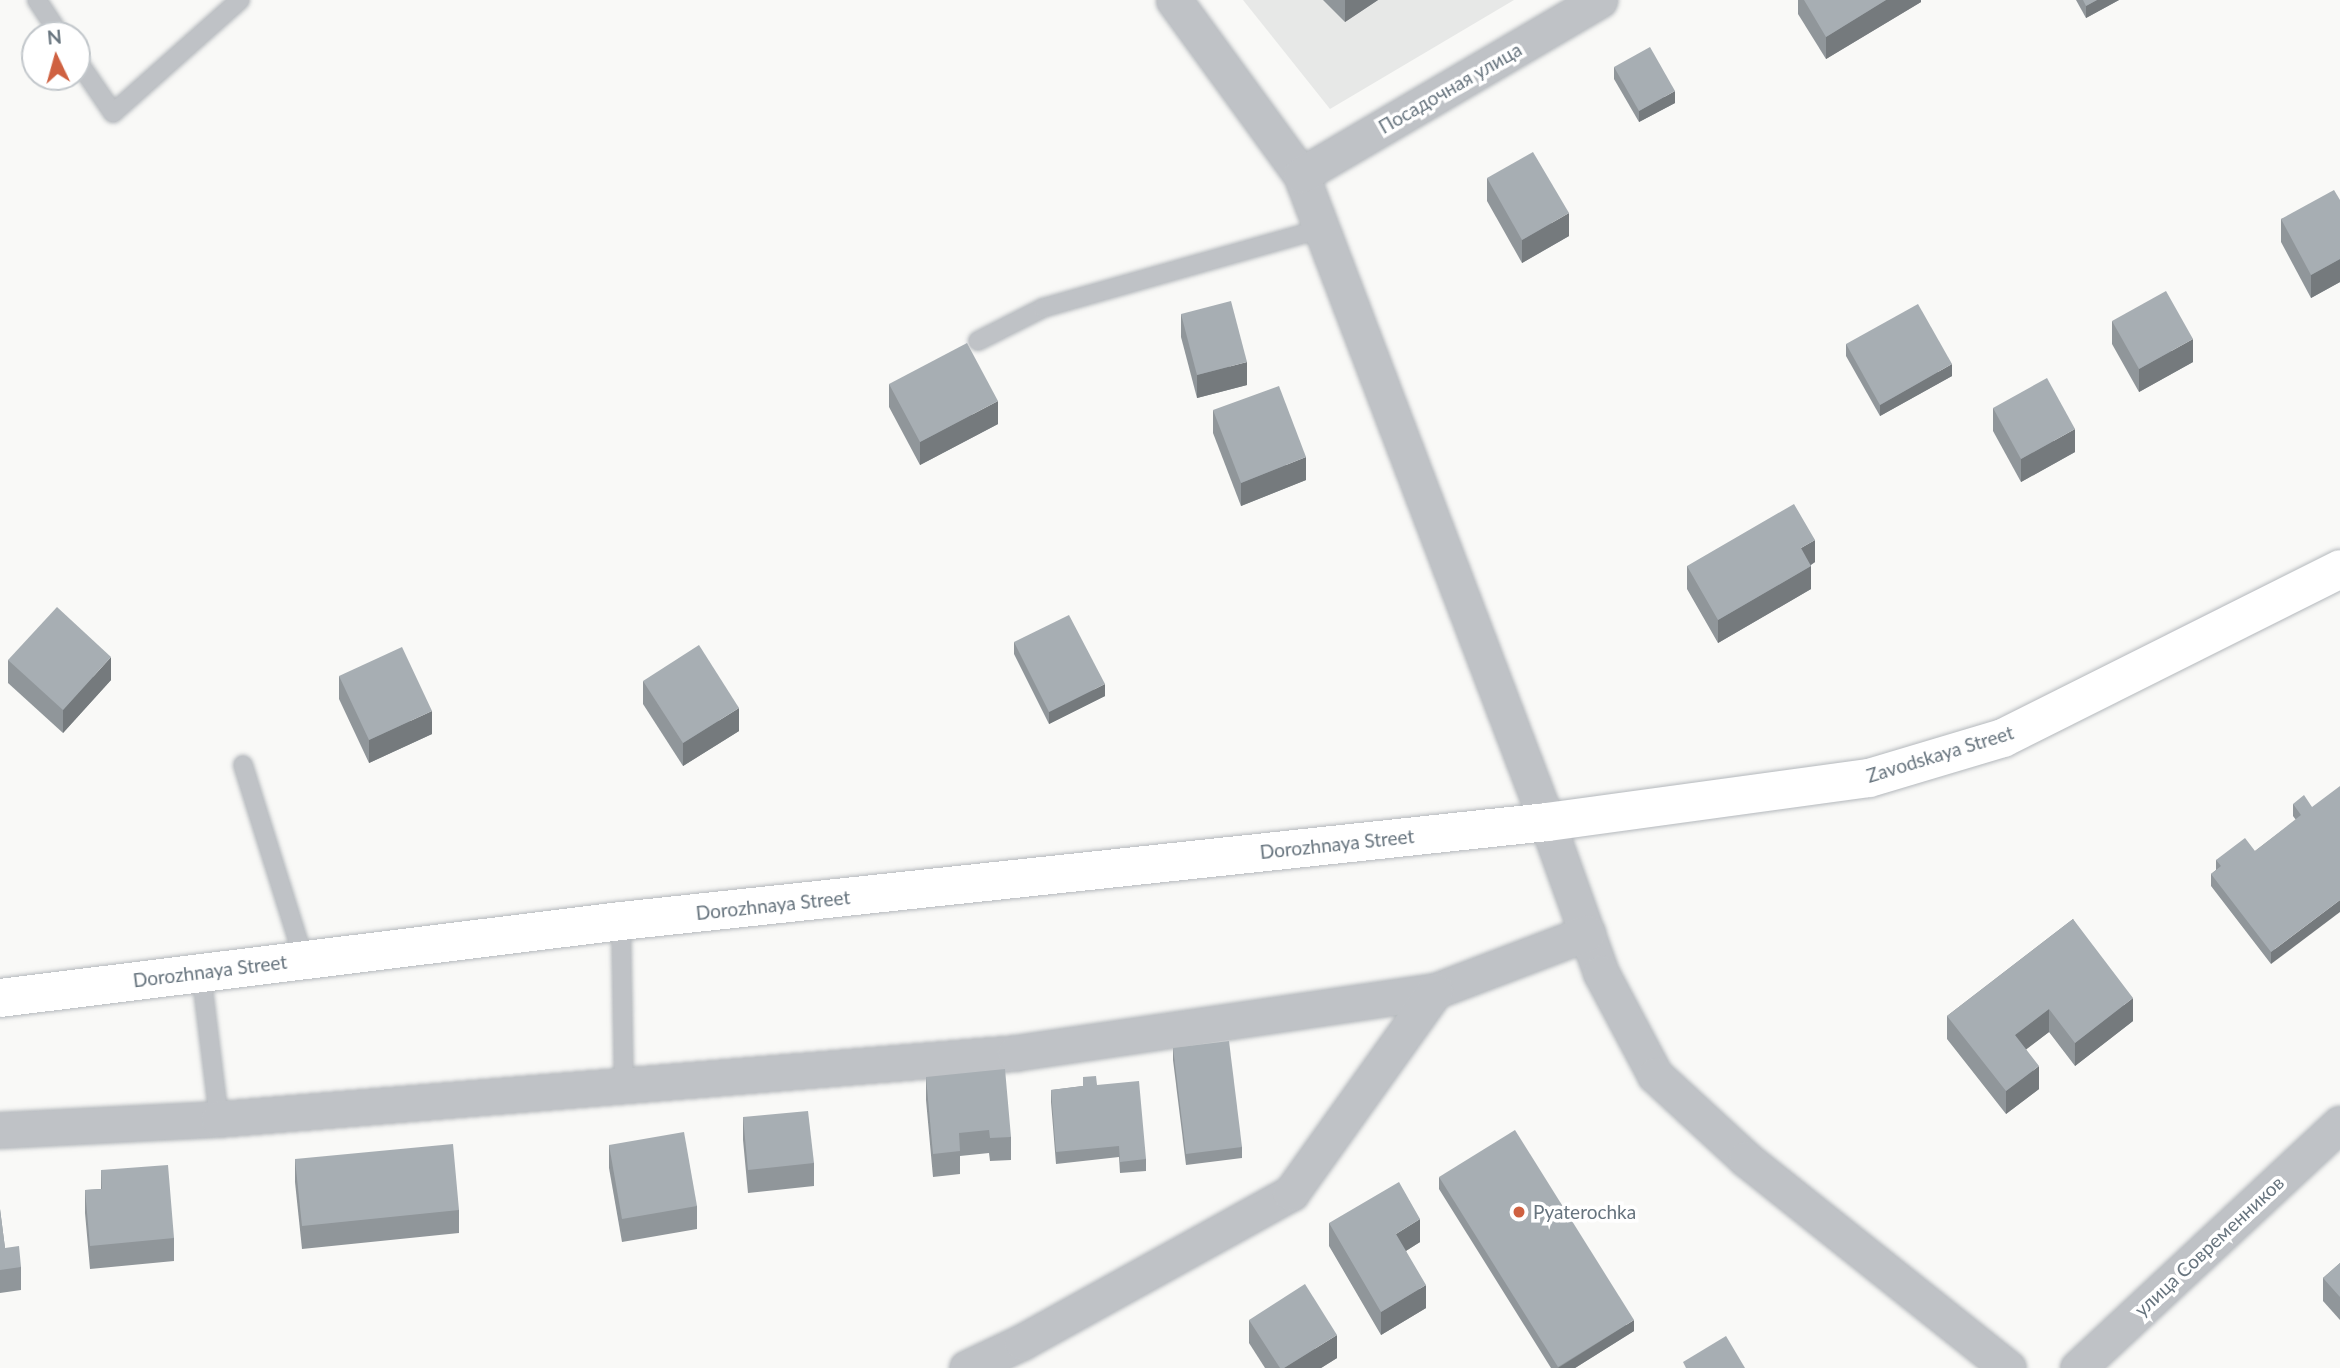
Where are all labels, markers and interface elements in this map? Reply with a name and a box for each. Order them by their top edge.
north arrow [21,21,91,91]
text: N [46,24,63,49]
street label: Посадочная улица [1374,38,1526,138]
street label: Zavodskaya Street [1864,721,2016,787]
street label: Dorozhnaya Street [1259,825,1415,863]
street label: Dorozhnaya Street [695,886,851,924]
street label: Dorozhnaya Street [132,950,288,992]
street label: улица Современников [2130,1171,2288,1321]
place label: Pyaterochka [1533,1201,1636,1223]
marker: Pyaterochka [1511,1204,1527,1220]

